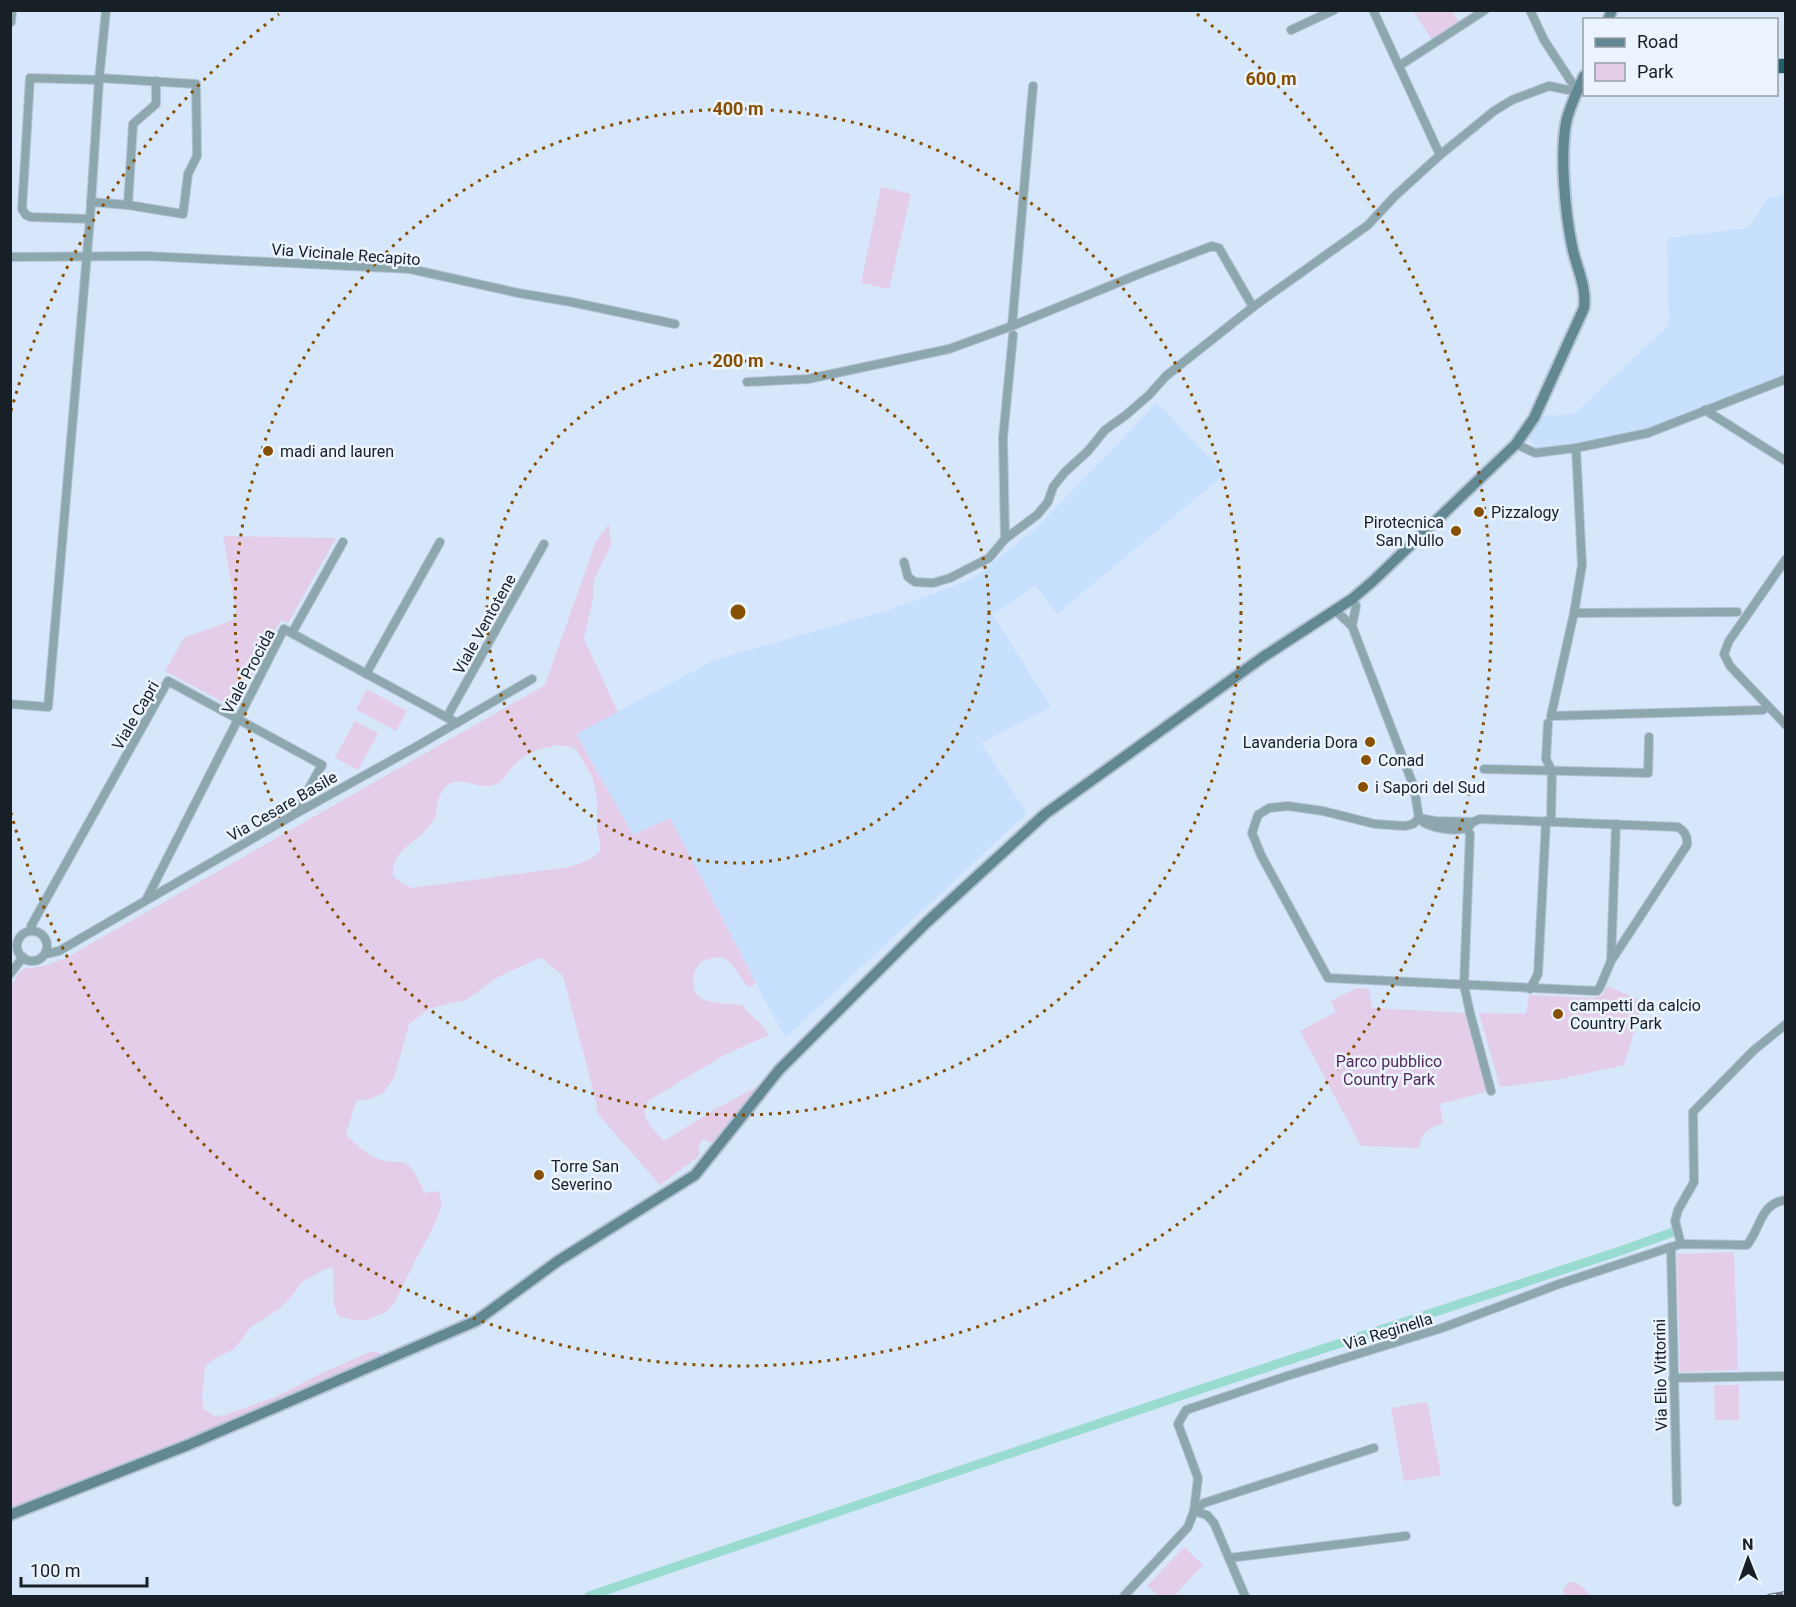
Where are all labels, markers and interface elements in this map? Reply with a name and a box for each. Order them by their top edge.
legend [1583,18,1778,96]
text: Road [1637,31,1678,52]
text: Park [1637,61,1674,82]
text: 600 m [1245,68,1297,89]
text: 400 m [712,98,764,119]
street label: Via Vicinale Recapito [271,240,421,269]
text: 200 m [712,350,764,371]
place label: madi and lauren [280,442,394,461]
marker: madi and lauren [261,444,275,458]
place label: Pizzalogy [1491,503,1560,522]
marker: Pizzalogy [1472,505,1486,519]
place label: Pirotecnica San Nullo [1364,513,1444,550]
marker: Pirotecnica San Nullo [1449,524,1463,538]
street label: Viale Ventotene [449,571,520,678]
centre of rings [728,602,748,622]
street label: Viale Procida [218,625,279,717]
street label: Viale Capri [108,677,163,753]
place label: Lavanderia Dora [1243,733,1358,752]
marker: Lavanderia Dora [1363,735,1377,749]
place label: Conad [1378,751,1424,770]
marker: Conad [1359,753,1373,767]
street label: Via Cesare Basile [224,767,340,846]
place label: i Sapori del Sud [1375,778,1485,797]
marker: i Sapori del Sud [1356,780,1370,794]
place label: campetti da calcio Country Park [1570,996,1701,1033]
marker: campetti da calcio Country Park [1551,1007,1565,1021]
park label: Parco pubblico Country Park [1336,1052,1442,1089]
place label: Torre San Severino [551,1157,619,1194]
marker: Torre San Severino [532,1168,546,1182]
street label: Via Reginella [1341,1309,1435,1354]
street label: Via Elio Vittorini [1650,1319,1671,1431]
north arrow [1718,1529,1778,1589]
text: N [1742,1535,1754,1554]
scale bar [21,1550,147,1588]
text: 100 m [30,1560,81,1581]

